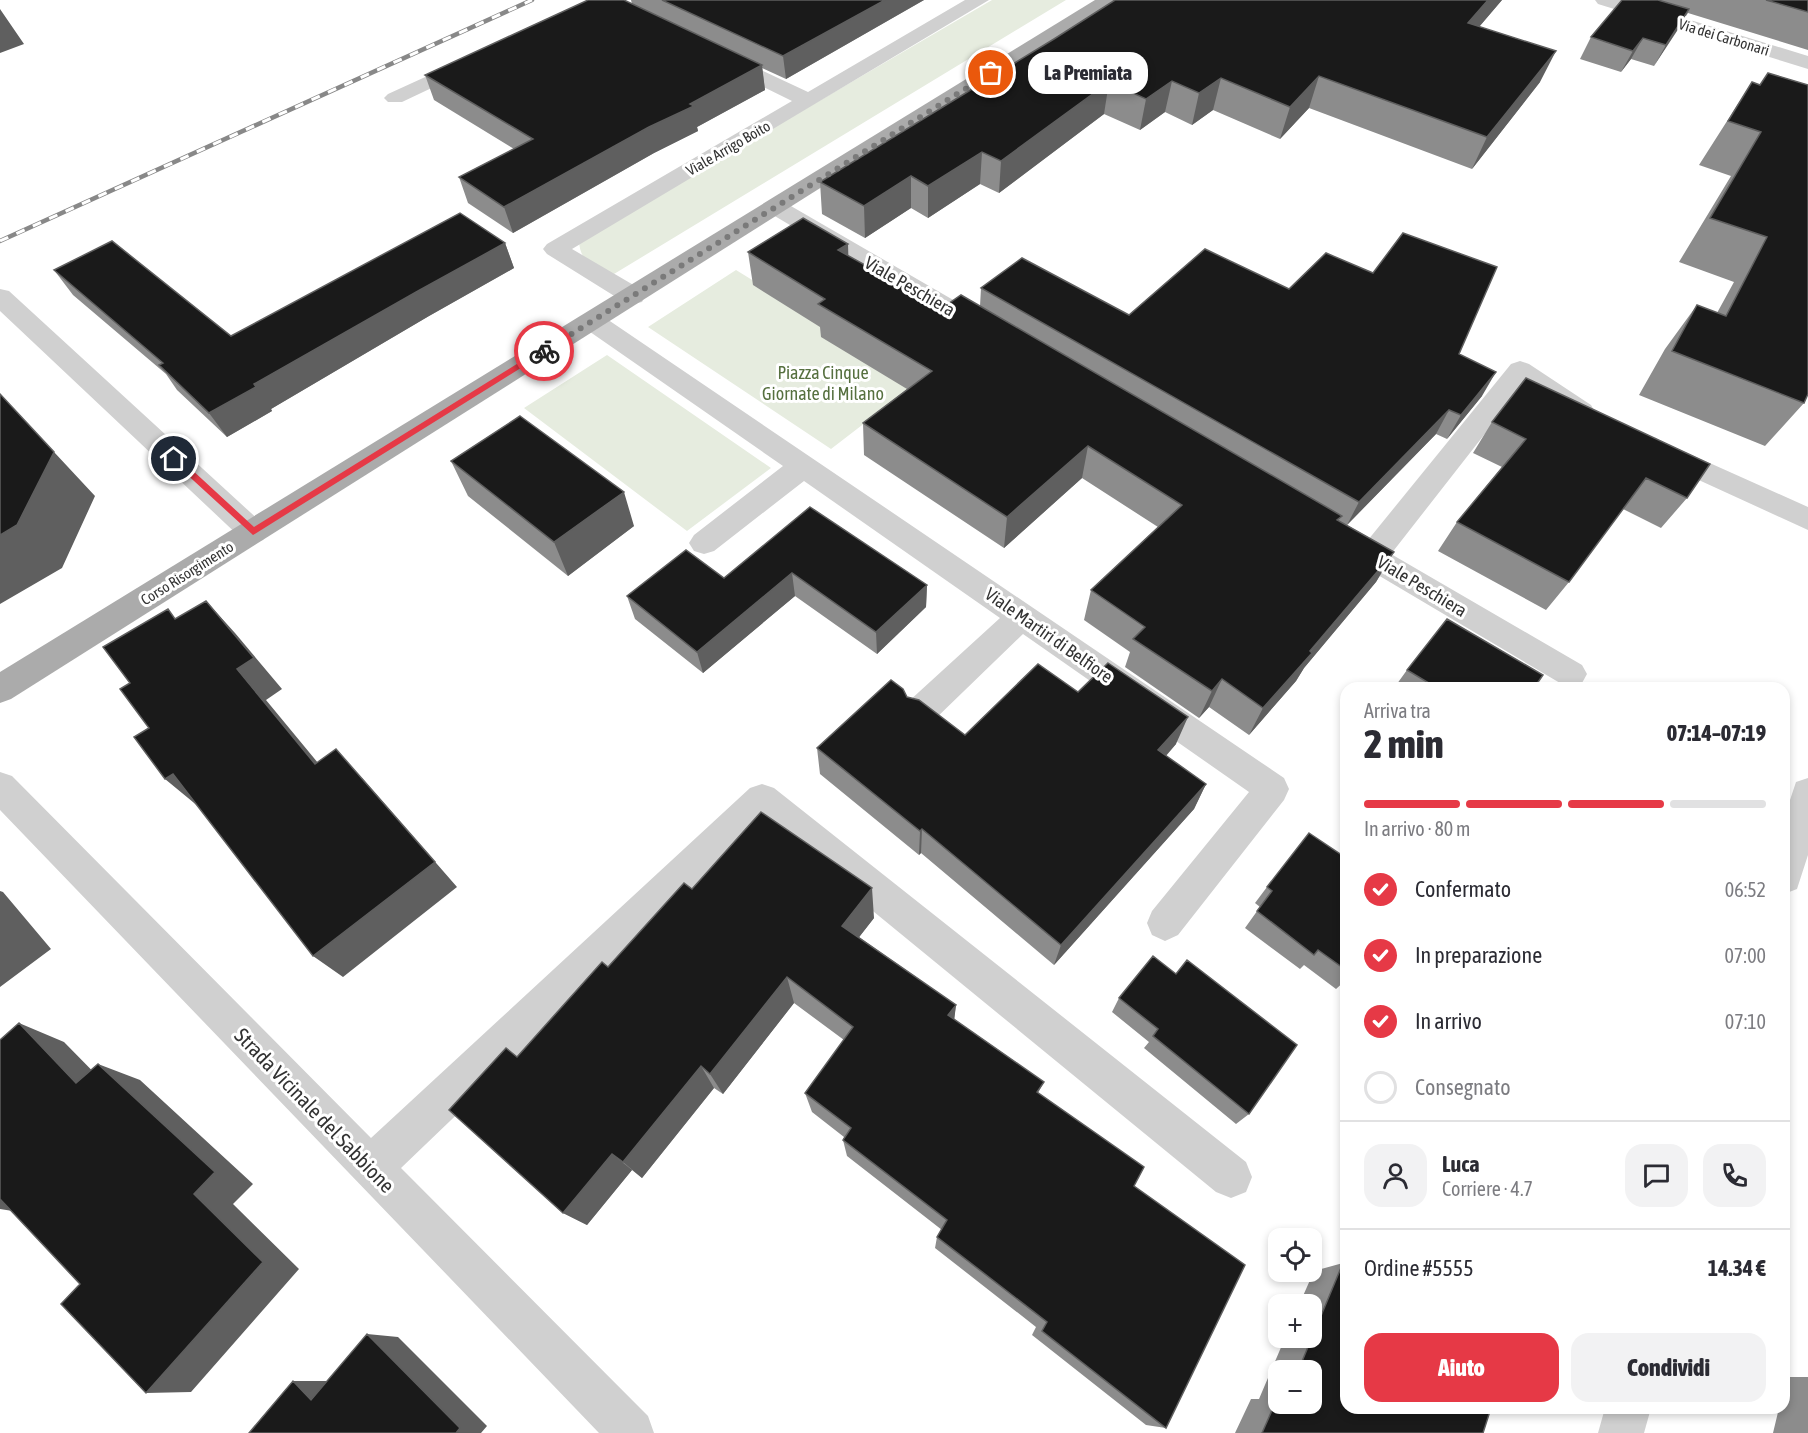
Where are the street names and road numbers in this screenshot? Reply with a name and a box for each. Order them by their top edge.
street label: Via dei Carbonari [1677,15,1771,59]
street label: Viale Arrigo Boito [683,117,773,179]
street label: Viale Peschiera [861,252,959,320]
street label: Corso Risorgimento [138,538,236,608]
street label: Viale Peschiera [1373,551,1471,621]
street label: Viale Martiri di Belfiore [981,583,1117,687]
street label: Strada Vicinale del Sabbione [230,1023,400,1197]

